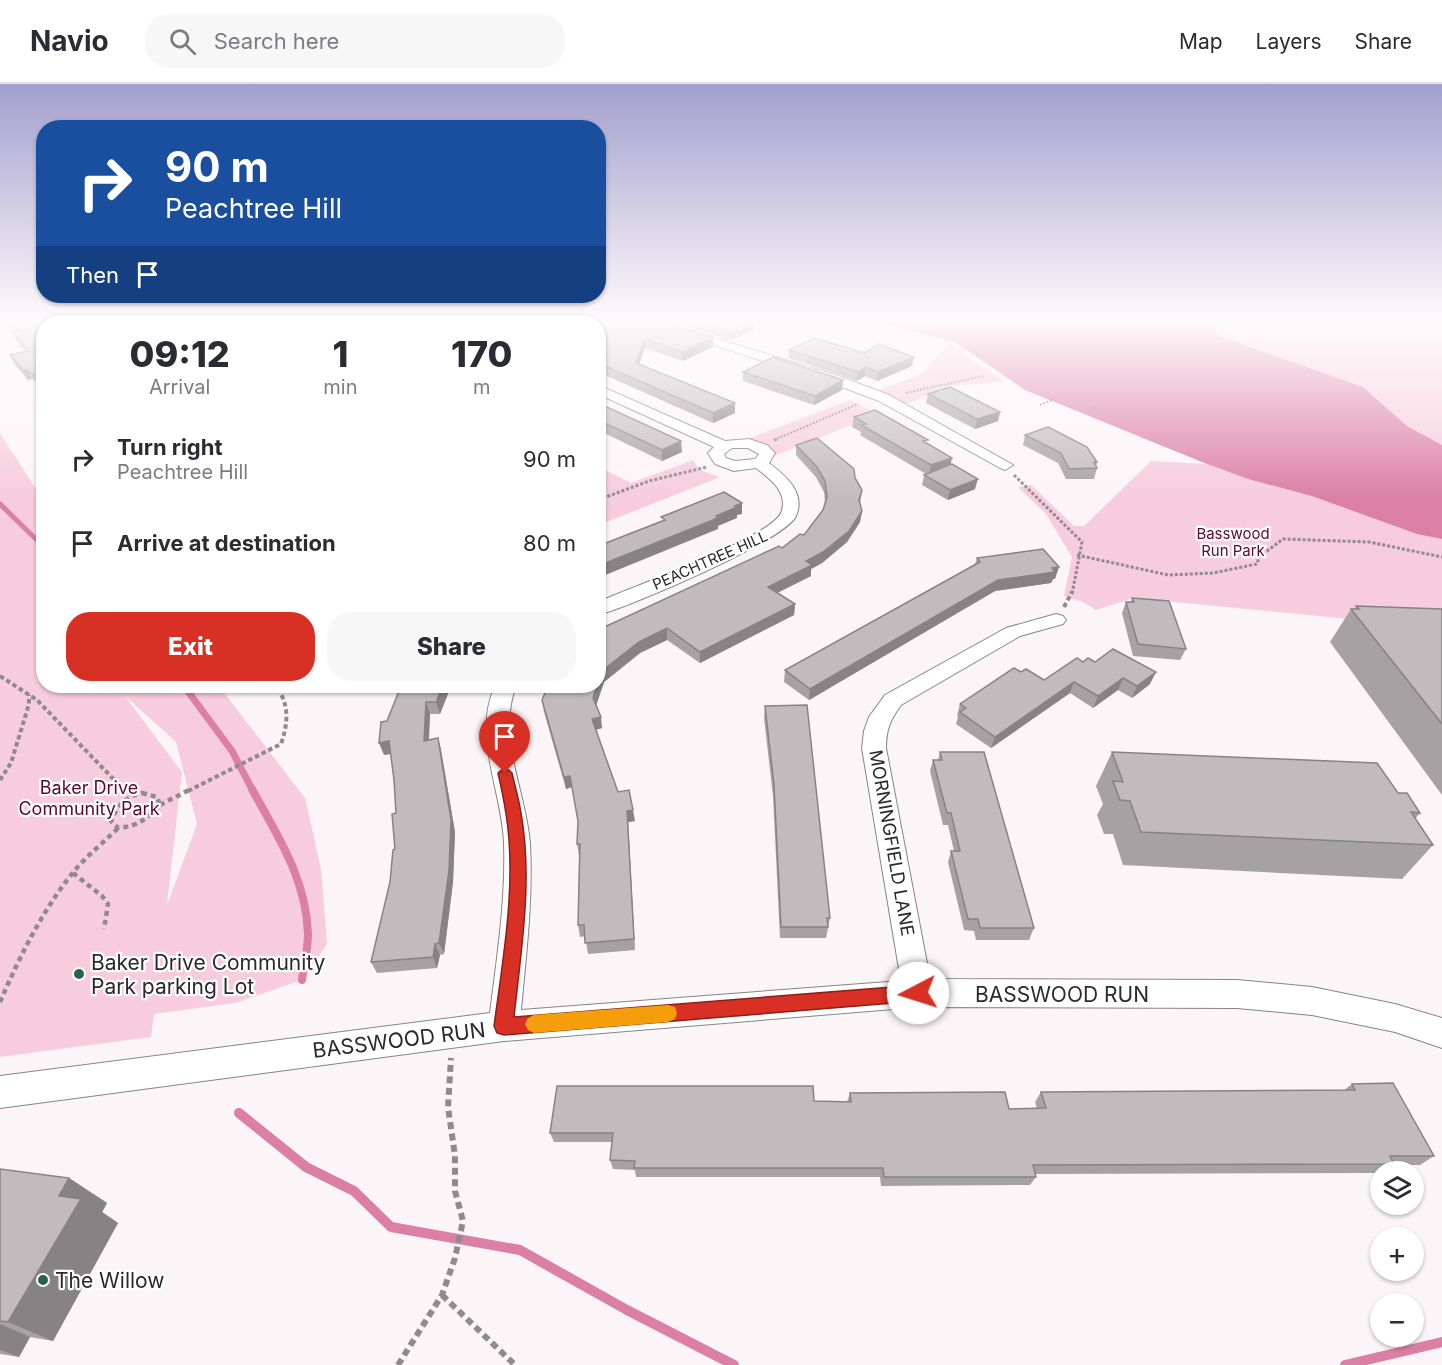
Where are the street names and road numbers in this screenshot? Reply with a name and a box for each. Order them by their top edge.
street label: PEACHTREE HILL [649,526,771,594]
street label: MORNINGFIELD LANE [865,748,919,938]
street label: BASSWOOD RUN [975,982,1149,1007]
street label: BASSWOOD RUN [311,1017,487,1063]

